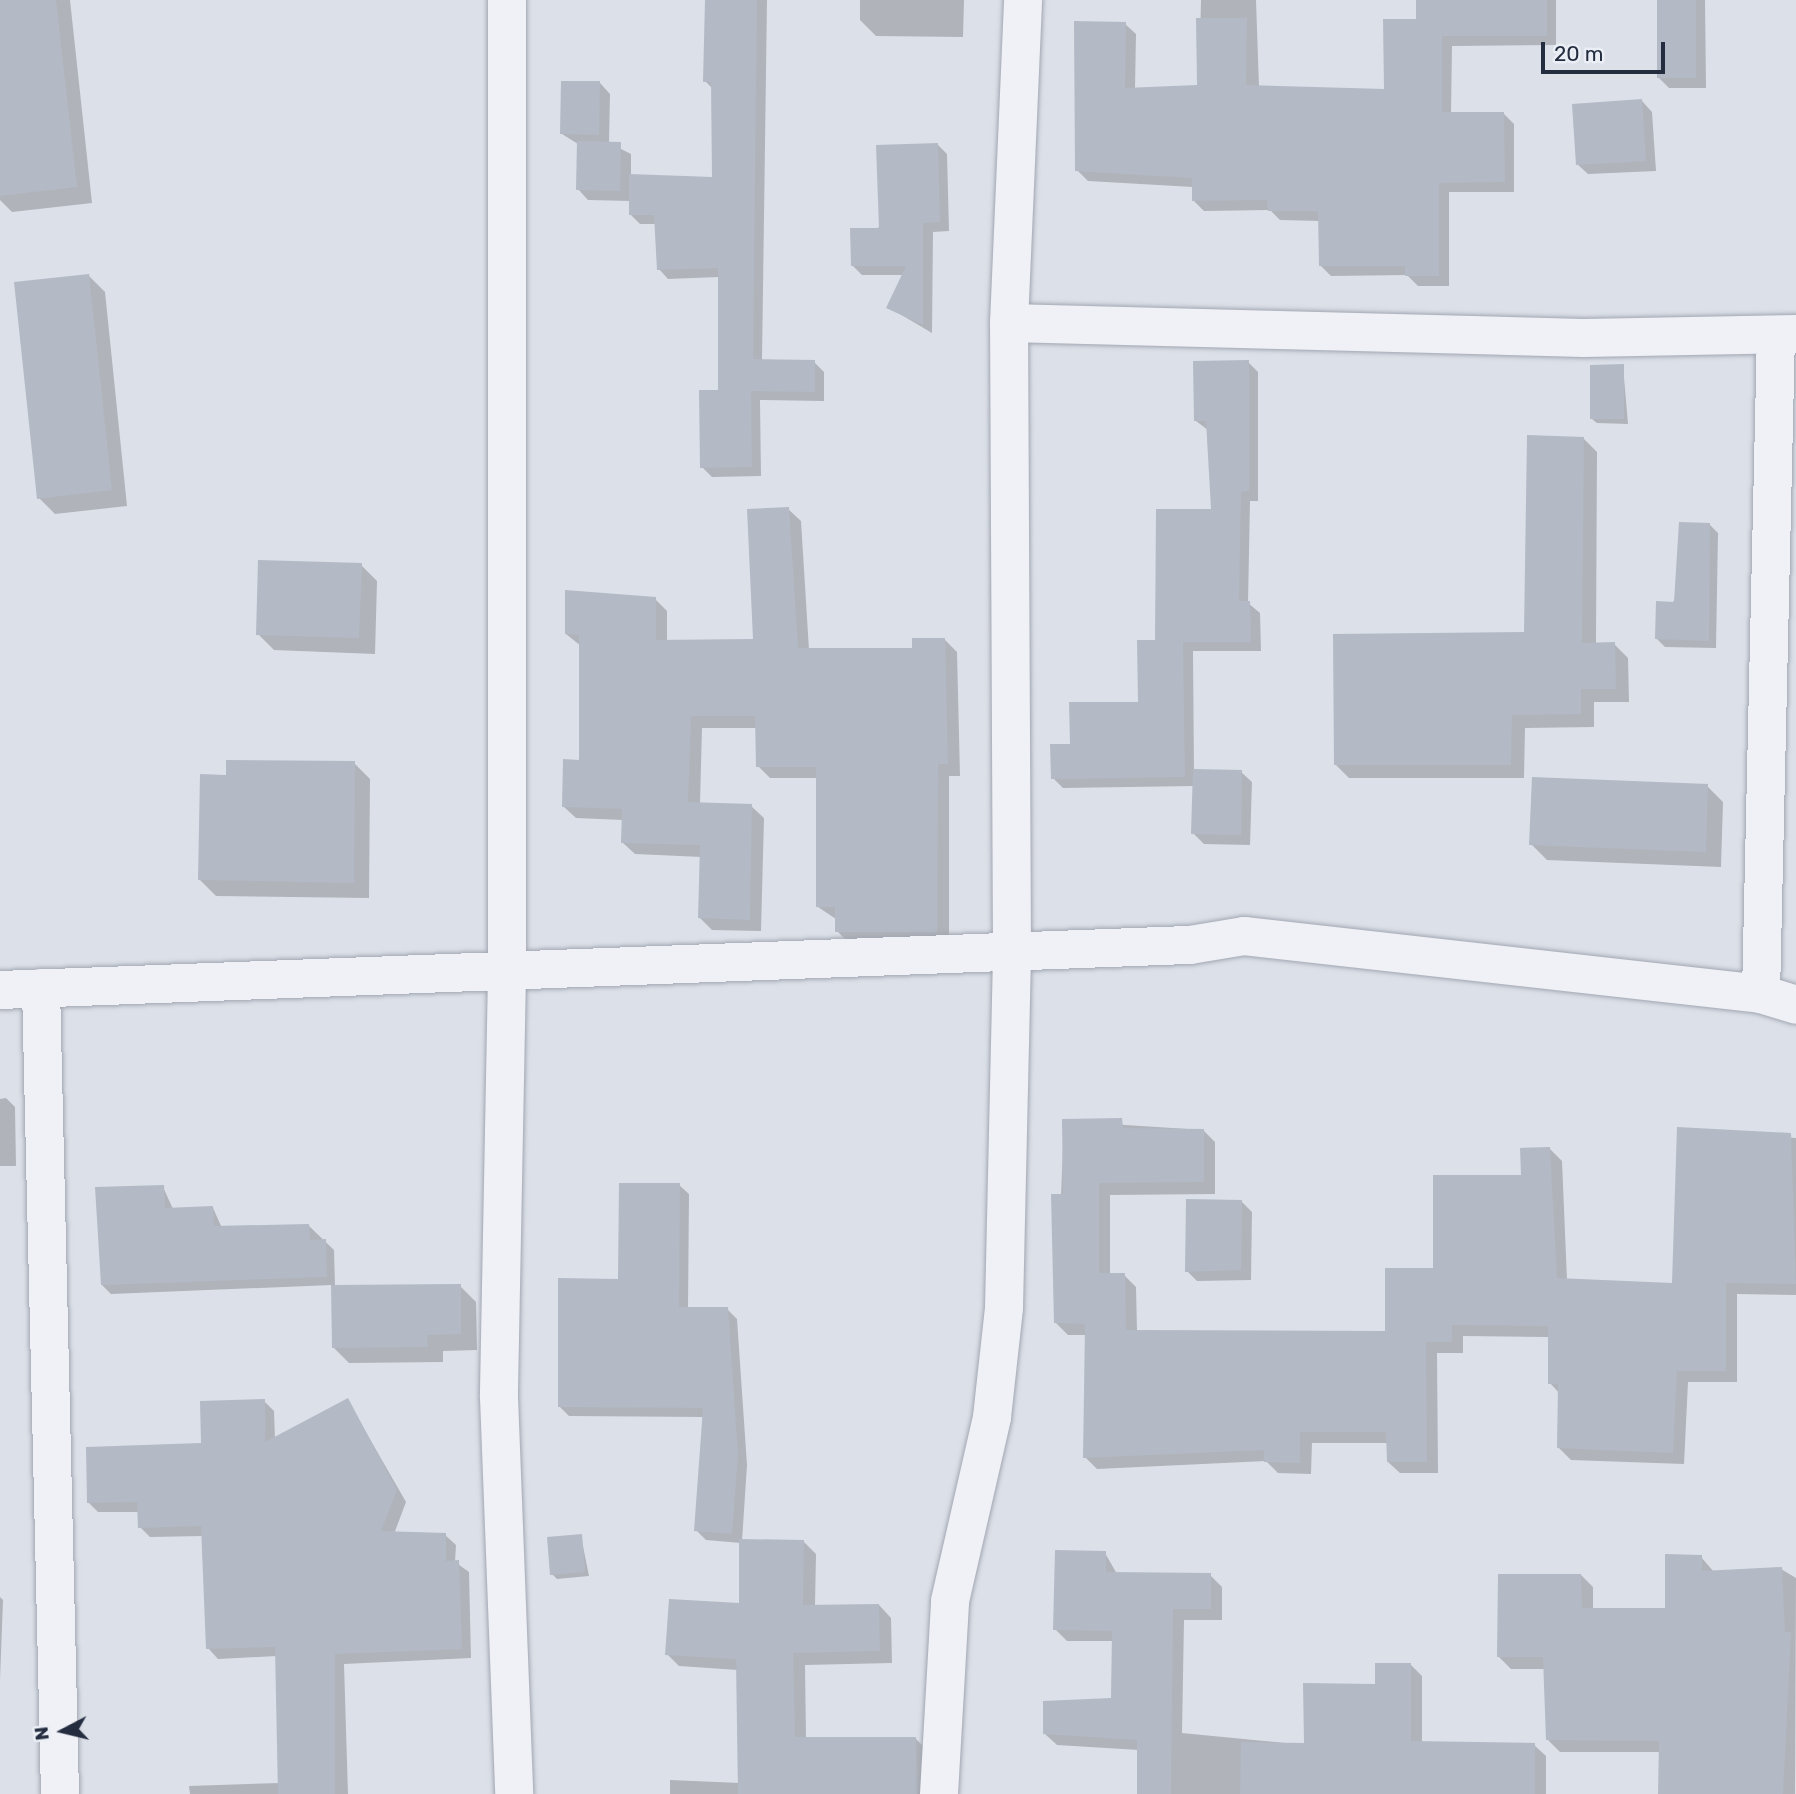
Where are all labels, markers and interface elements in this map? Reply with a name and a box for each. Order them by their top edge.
scale bar [1544,28,1668,72]
text: 20 m [1554,41,1603,66]
north arrow [28,1696,98,1766]
text: N [29,1725,54,1742]

